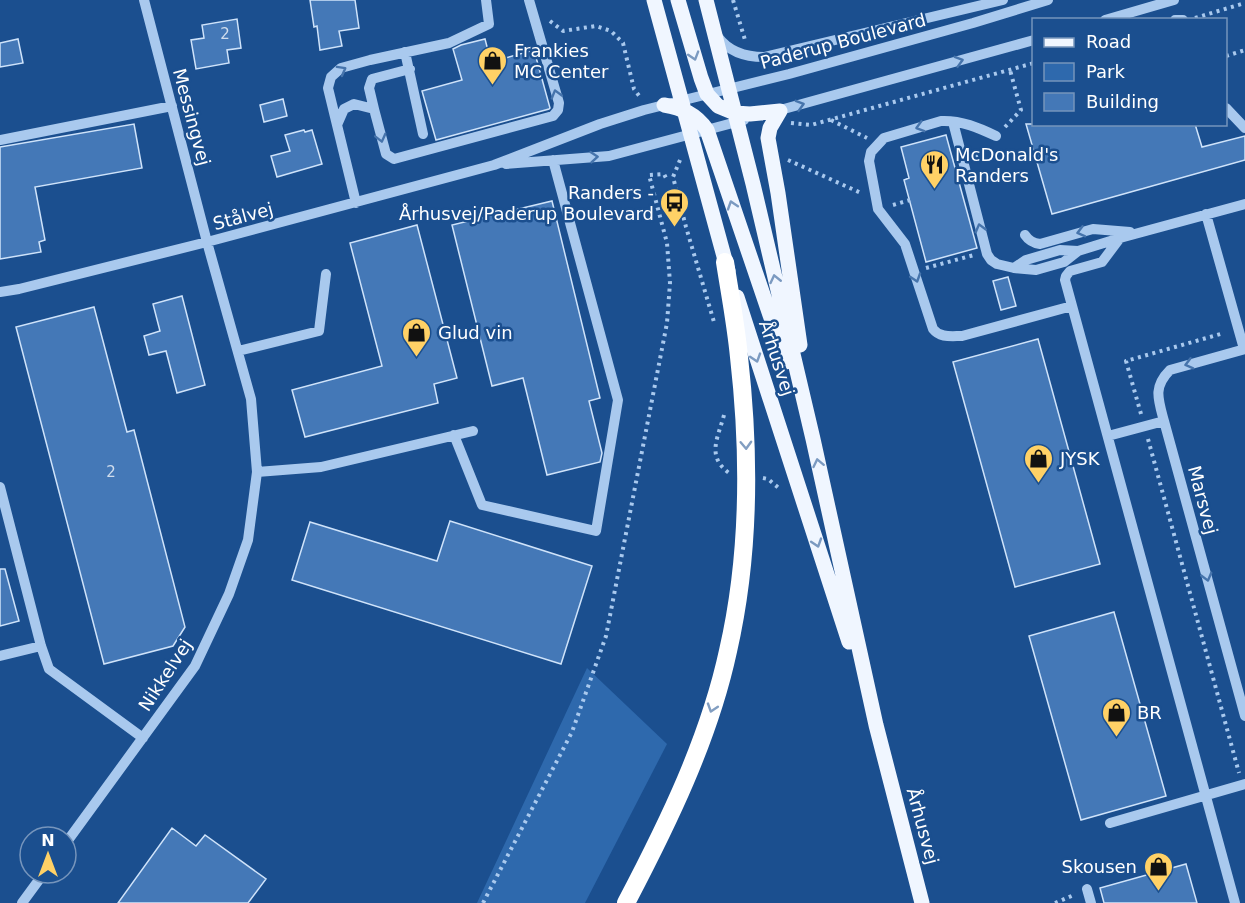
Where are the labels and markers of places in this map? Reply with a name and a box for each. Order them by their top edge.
place label: Frankies MC Center [514,40,609,82]
shop icon: Frankies MC Center [477,44,509,86]
place label: McDonald's Randers [955,144,1059,186]
restaurant icon: McDonald's Randers [918,148,950,190]
place label: Randers - Århusvej/Paderup Boulevard [399,182,654,224]
bus stop icon: Randers - Århusvej/Paderup Boulevard [659,186,691,228]
shop icon: Glud vin [401,316,433,358]
place label: Glud vin [438,322,513,343]
shop icon: JYSK [1023,442,1055,484]
place label: JYSK [1059,448,1101,469]
shop icon: BR [1100,696,1132,738]
place label: BR [1137,702,1162,723]
shop icon: Skousen [1142,850,1174,892]
place label: Skousen [1062,856,1137,877]

